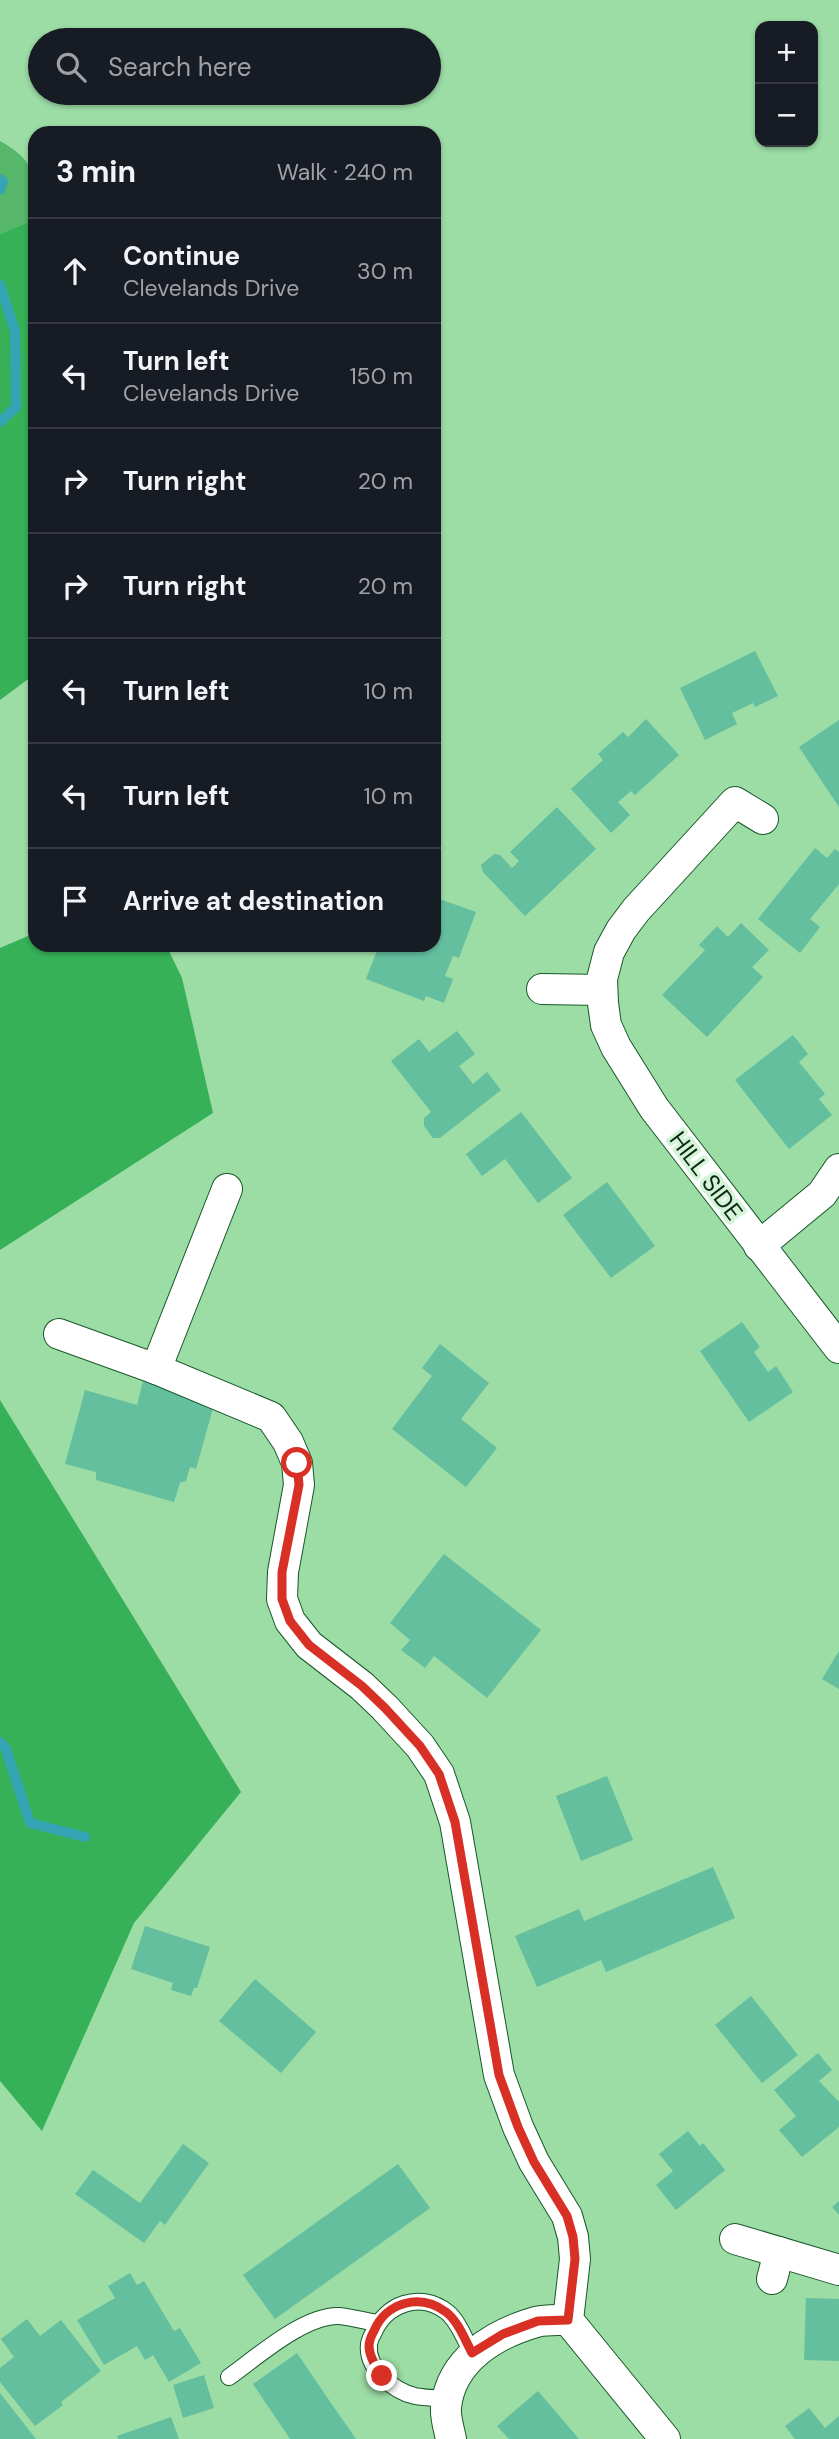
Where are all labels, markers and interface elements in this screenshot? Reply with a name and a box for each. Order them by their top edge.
map controls [755,21,818,147]
button: + [755,21,818,84]
search box [28,28,441,105]
icon: search [52,48,90,86]
text: Search here [108,50,251,84]
button: − [755,84,818,147]
text: 3 min [56,152,136,191]
text: Walk · 240 m [277,157,413,187]
text: Continue [123,239,240,273]
icon: ahead [56,252,94,290]
text: 30 m [357,256,413,286]
text: Clevelands Drive [123,273,299,303]
text: Turn left [123,344,230,378]
icon: left [56,357,94,395]
text: 150 m [349,361,413,391]
text: Clevelands Drive [123,378,299,408]
icon: right [56,462,94,500]
text: Turn right [123,464,247,498]
text: 20 m [358,466,413,496]
icon: right [56,567,94,605]
text: Turn right [123,569,247,603]
text: 20 m [358,571,413,601]
icon: left [56,672,94,710]
text: Turn left [123,674,230,708]
text: 10 m [363,676,413,706]
icon: left [56,777,94,815]
text: Turn left [123,779,230,813]
text: 10 m [363,781,413,811]
icon: arrive [56,882,94,920]
text: Arrive at destination [123,884,384,918]
street label: HILL SIDE [663,1125,750,1226]
route start [281,1447,312,1478]
route end [366,2360,397,2391]

